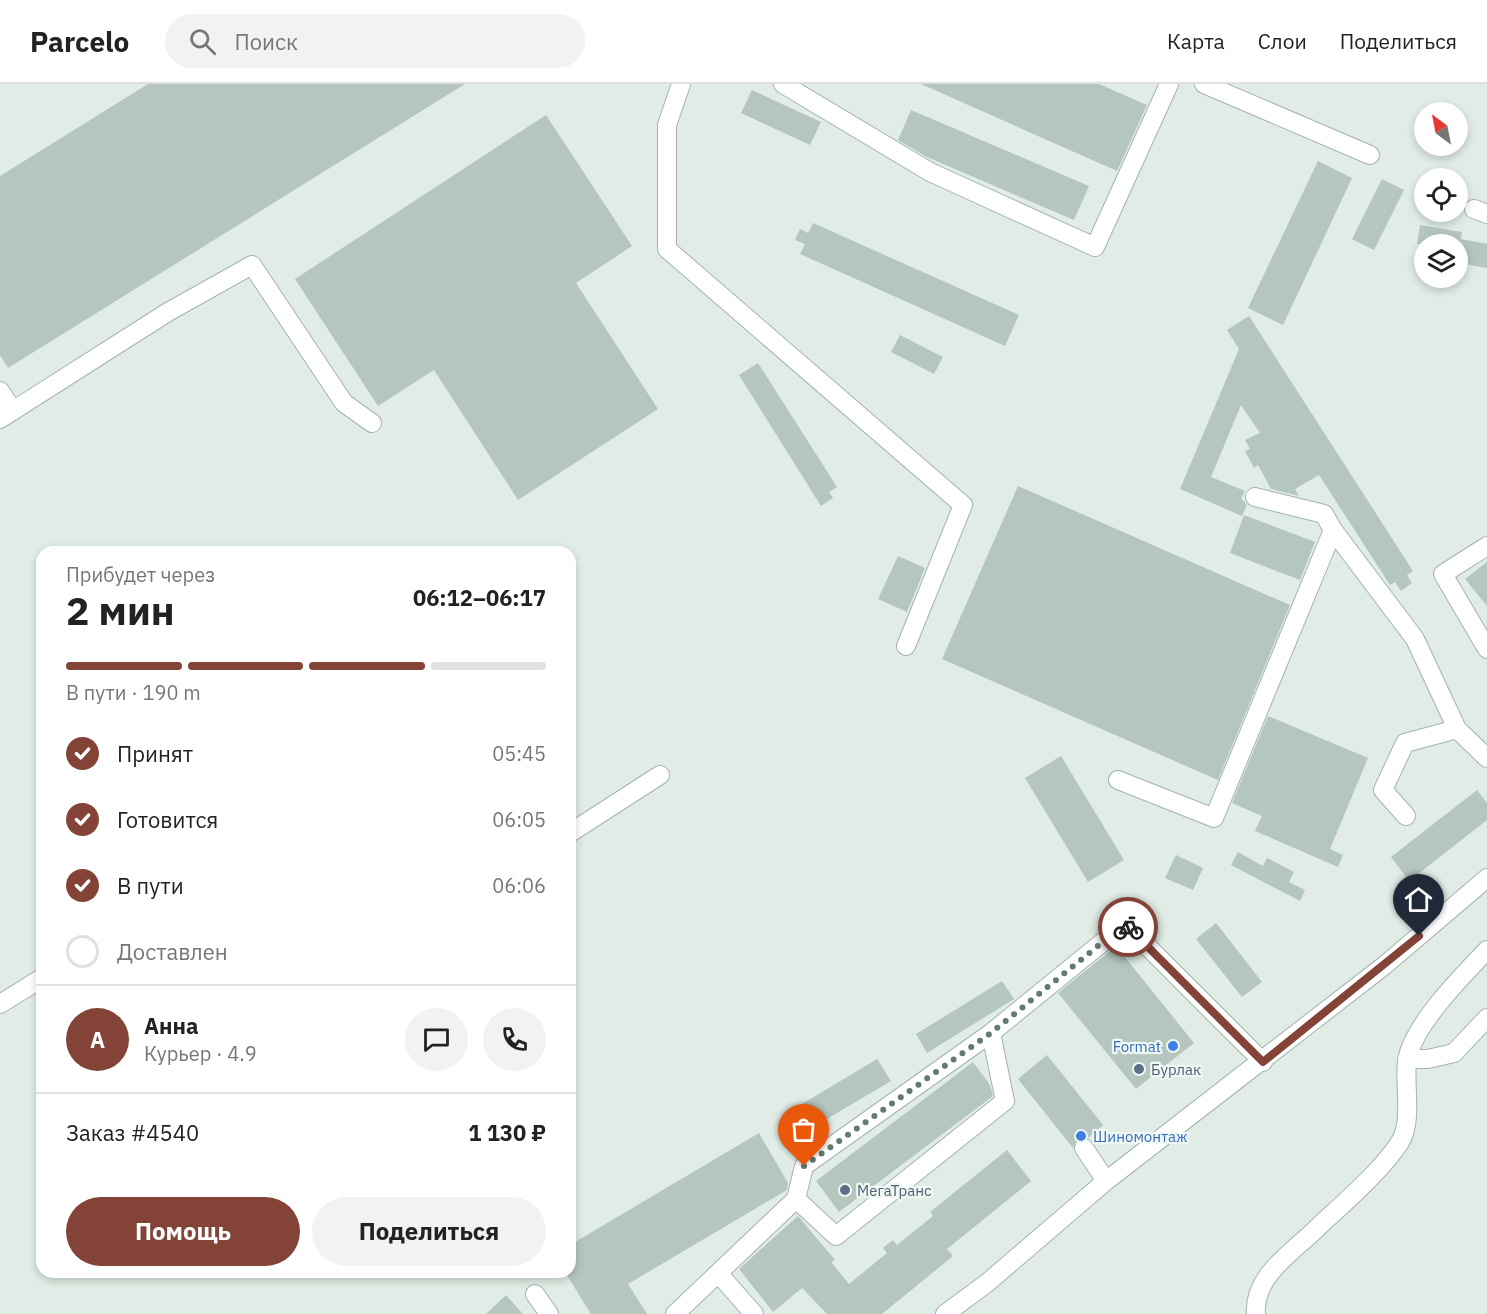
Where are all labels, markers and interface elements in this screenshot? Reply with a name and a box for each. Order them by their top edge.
search box [165,14,585,68]
text: Parcelo [30,23,129,60]
icon: search [186,25,219,58]
text: Поиск [234,27,298,56]
text: Карта [1167,27,1225,55]
text: Слои [1258,27,1307,55]
text: Поделиться [1340,27,1457,55]
north arrow [1414,102,1468,156]
map controls [1414,102,1468,288]
button: locate [1414,168,1468,222]
button: layers [1414,234,1468,288]
text: Прибудет через [66,561,215,588]
text: 06:12–06:17 [413,583,546,612]
text: 2 мин [66,585,175,636]
text: В пути · 190 m [66,679,201,706]
icon: check [66,737,99,770]
text: Принят [117,739,193,768]
text: 05:45 [492,740,546,767]
icon: check [66,803,99,836]
text: Готовится [117,805,218,834]
text: 06:05 [492,806,546,833]
icon: check [66,869,99,902]
text: В пути [117,871,184,900]
text: 06:06 [492,872,546,899]
pin [1393,874,1444,936]
icon: home [1402,883,1435,916]
courier [1098,897,1158,957]
icon: bike [1112,911,1145,944]
text: Доставлен [117,937,228,966]
button: chat [405,1008,468,1071]
button: phone [483,1008,546,1071]
text: Анна [144,1011,199,1040]
text: А [90,1025,105,1054]
place label: Format [1113,1037,1161,1056]
marker: Format [1166,1039,1180,1053]
text: Курьер · 4.9 [144,1040,257,1067]
place label: Бурлак [1151,1060,1201,1079]
marker: Бурлак [1132,1062,1146,1076]
pin [778,1104,829,1166]
icon: bag [787,1113,820,1146]
text: Заказ #4540 [66,1118,199,1147]
text: 1 130 ₽ [468,1118,546,1147]
place label: Шиномонтаж [1093,1127,1188,1146]
marker: Шиномонтаж [1074,1129,1088,1143]
place label: МегаТранс [857,1181,932,1200]
marker: МегаТранс [838,1183,852,1197]
button: Помощь [66,1197,300,1266]
button: Поделиться [312,1197,546,1266]

